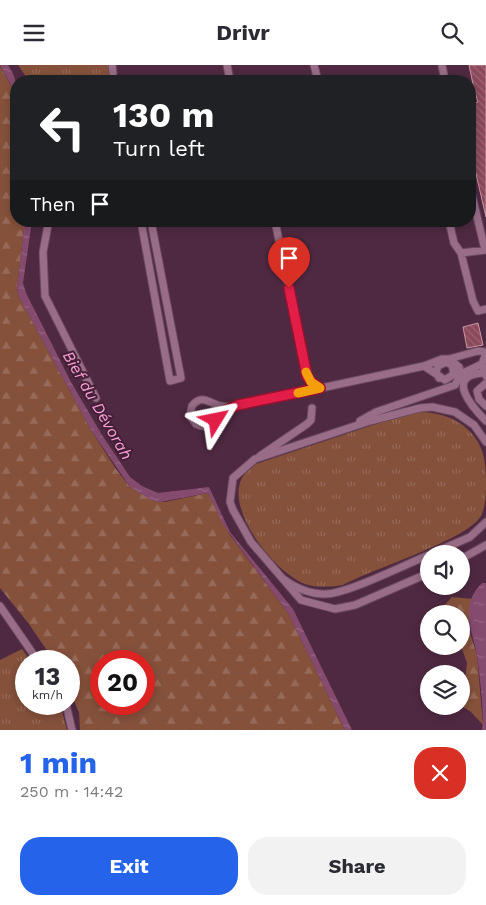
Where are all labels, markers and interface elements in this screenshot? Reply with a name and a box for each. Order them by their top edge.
icon: menu [20,19,48,47]
icon: search [438,19,466,47]
text: Drivr [216,20,270,45]
text: 130 m [113,94,214,136]
icon: left [30,95,95,160]
text: Turn left [113,136,205,161]
icon: arrive [86,190,114,218]
text: Then [30,193,76,216]
pin [268,237,310,288]
icon: arrive [275,244,303,272]
water label: Bief du Dévorah [59,347,136,463]
position arrow [189,393,241,445]
map controls [420,545,470,715]
button: sound [420,545,470,595]
button: search [420,605,470,655]
speed limit sign: 20 [90,650,155,715]
text: 13 [35,662,60,691]
button: layers [420,665,470,715]
text: km/h [32,688,63,702]
text: 1 min [20,745,97,780]
button: close [414,747,466,799]
text: 250 m · 14:42 [20,782,123,801]
button: Exit [20,837,238,895]
button: Share [248,837,466,895]

